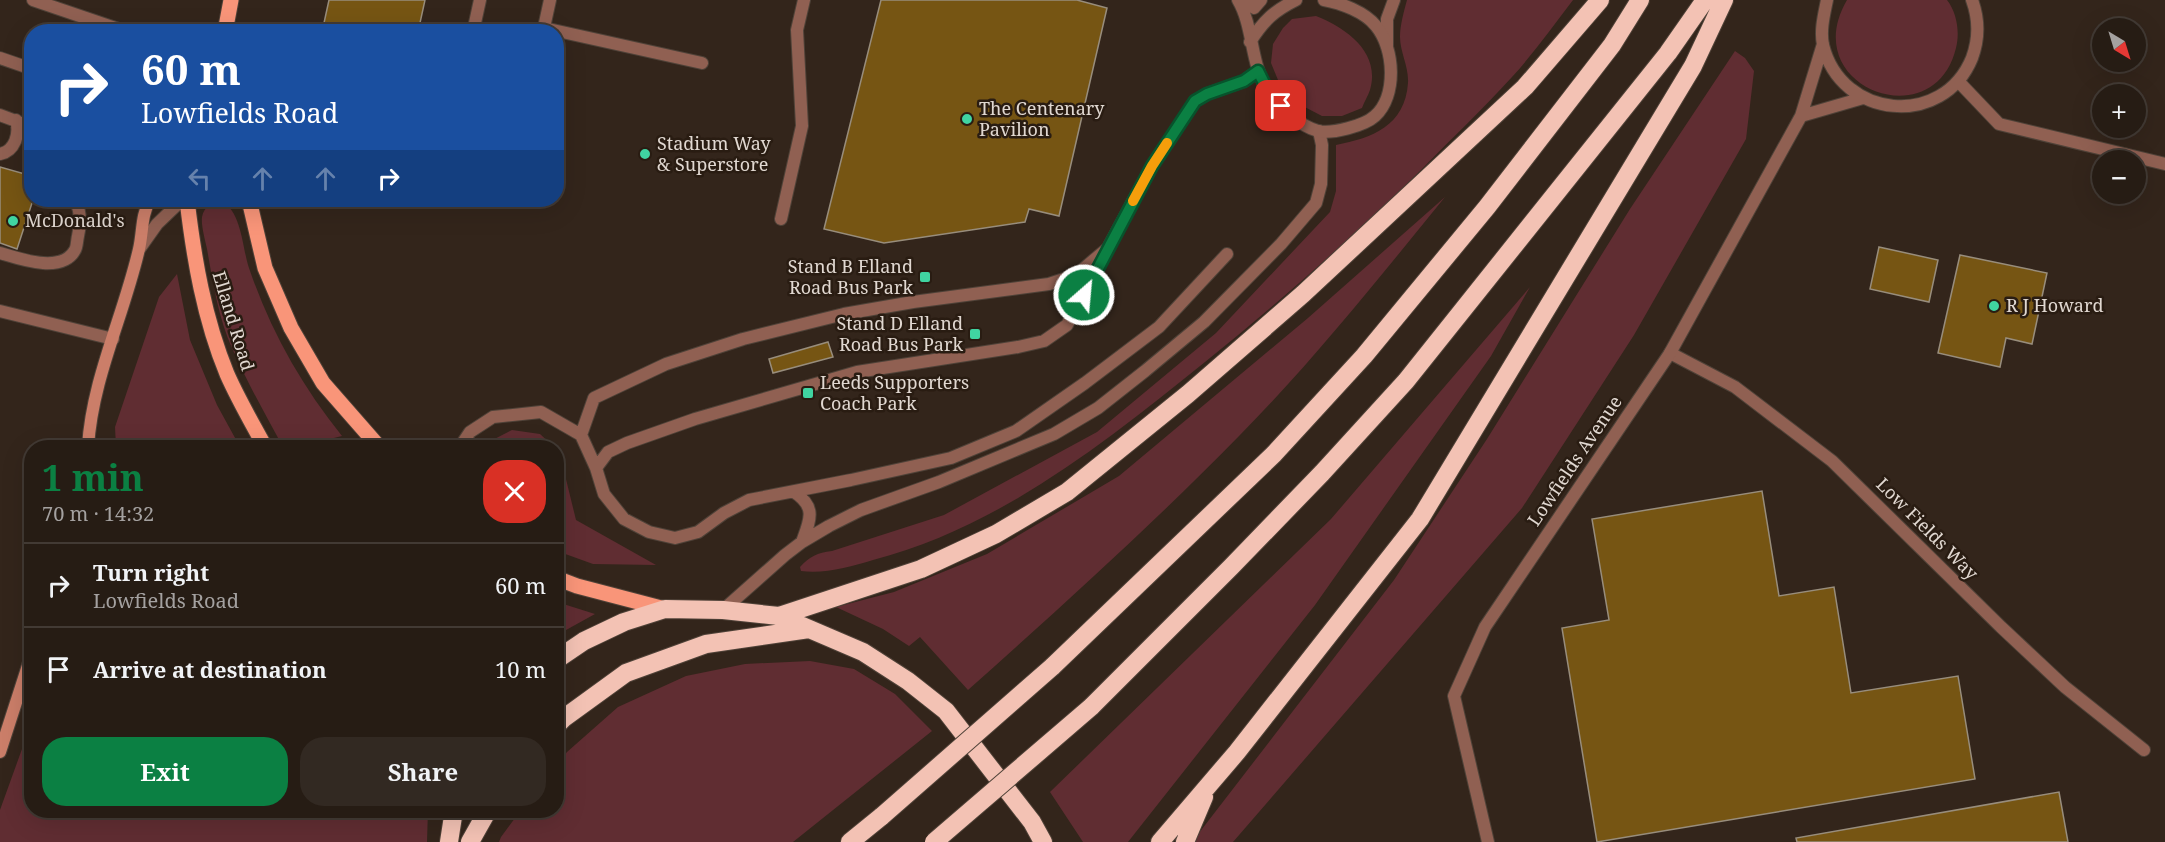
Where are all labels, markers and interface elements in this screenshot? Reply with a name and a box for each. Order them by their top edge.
north arrow [2092,18,2146,72]
map controls [2092,18,2146,204]
text: 60 m [141,40,241,97]
icon: right [42,48,120,126]
pin [1255,80,1306,131]
button: + [2092,84,2146,138]
icon: arrive [1264,89,1297,122]
text: Lowfields Road [141,94,338,131]
place label: The Centenary Pavilion [979,96,1105,141]
marker: The Centenary Pavilion [960,112,974,126]
place label: Stadium Way & Superstore [657,131,772,176]
marker: Stadium Way & Superstore [638,147,652,161]
button: − [2092,150,2146,204]
icon: left [183,162,216,195]
icon: ahead [246,162,279,195]
icon: ahead [309,162,342,195]
icon: right [372,162,405,195]
place label: McDonald's [25,208,125,232]
marker: McDonald's [6,214,20,228]
place label: Stand B Elland Road Bus Park [788,254,913,299]
position arrow [1052,263,1116,327]
street label: Elland Road [207,268,261,374]
marker: Stand B Elland Road Bus Park [918,270,932,284]
place label: R J Howard [2006,293,2103,317]
marker: R J Howard [1987,299,2001,313]
place label: Stand D Elland Road Bus Park [836,311,963,356]
marker: Stand D Elland Road Bus Park [968,327,982,341]
place label: Leeds Supporters Coach Park [820,370,969,415]
marker: Leeds Supporters Coach Park [801,386,815,400]
street label: Lowfields Avenue [1522,391,1627,530]
text: 1 min [42,453,144,502]
button: close [483,460,546,523]
street label: Low Fields Way [1872,472,1984,585]
text: 70 m · 14:32 [42,500,154,527]
text: Turn right [93,557,209,587]
icon: right [42,569,75,602]
text: 60 m [495,570,546,600]
text: Lowfields Road [93,587,239,614]
icon: arrive [42,653,75,686]
text: Arrive at destination [93,654,327,684]
text: 10 m [495,654,546,684]
button: Exit [42,737,288,806]
button: Share [300,737,546,806]

